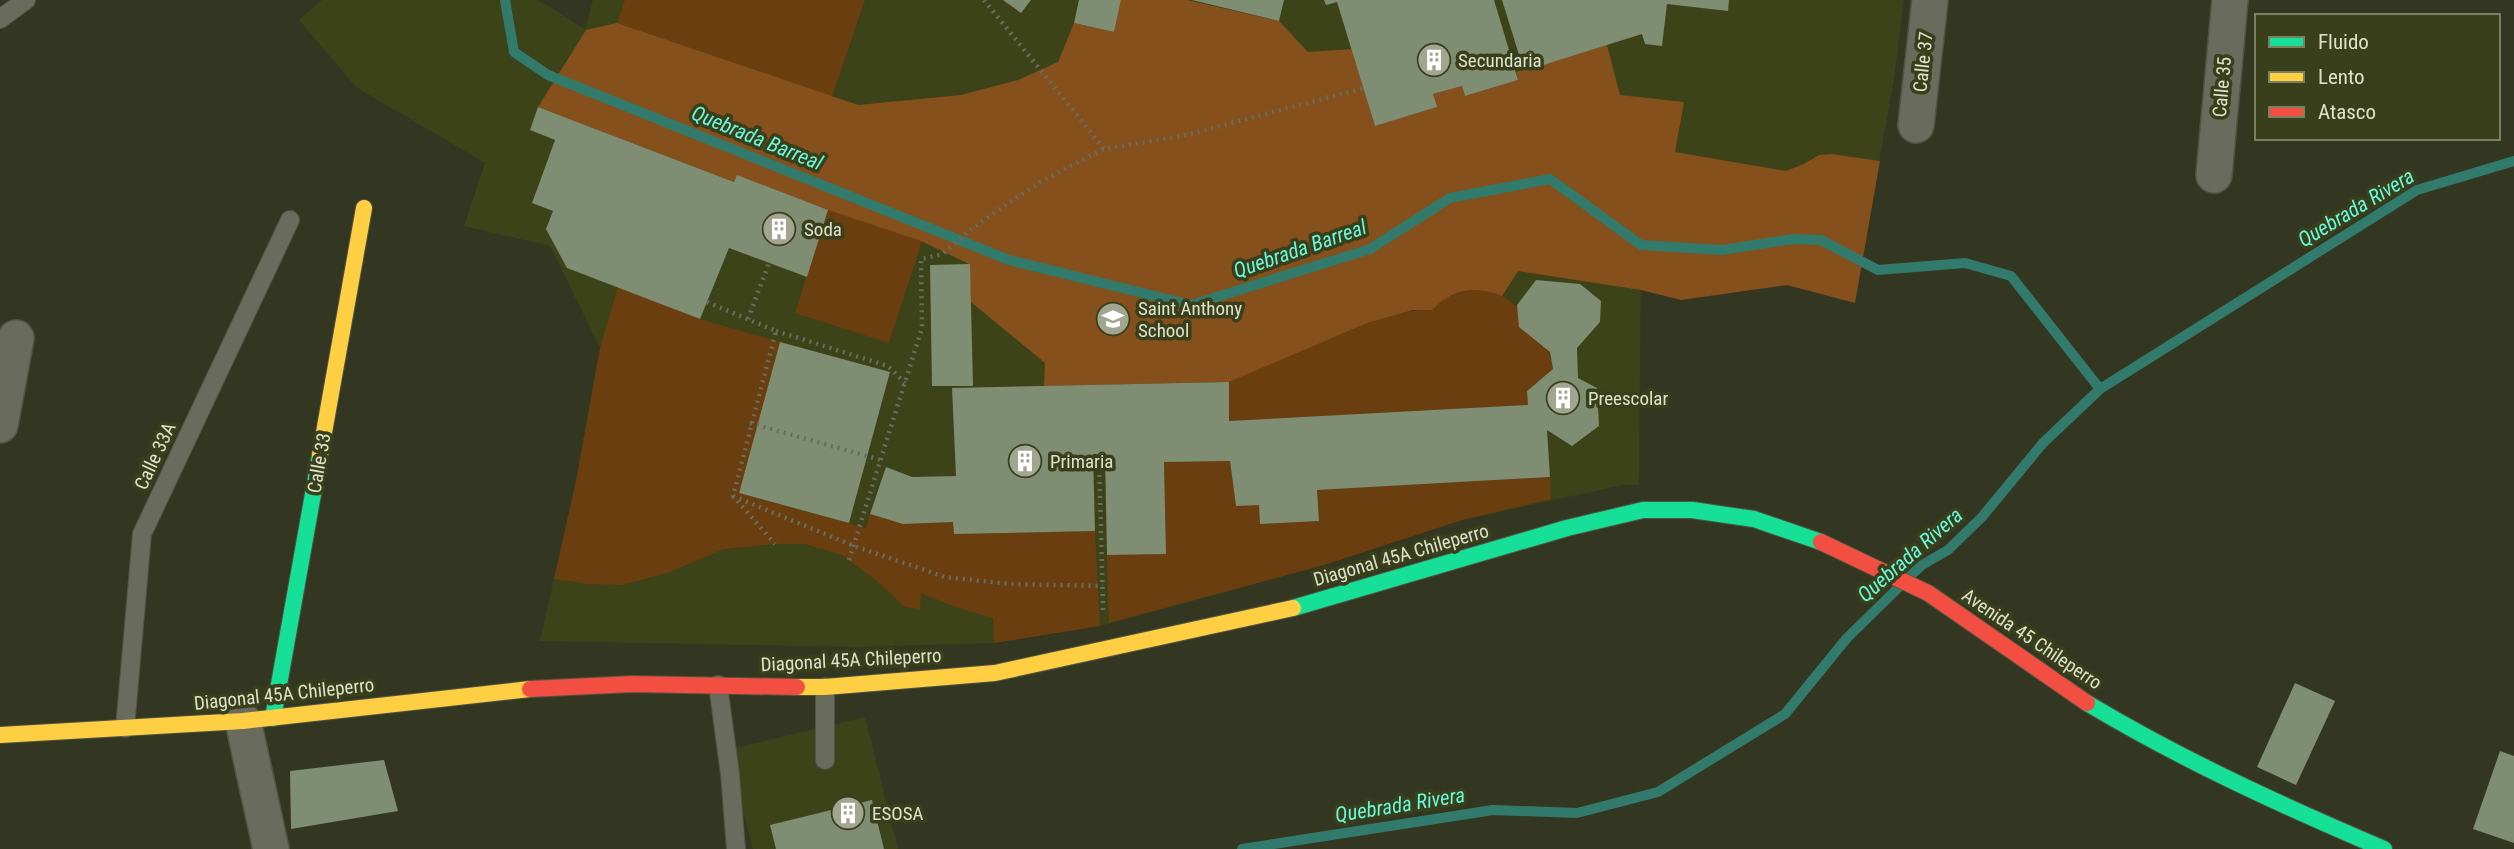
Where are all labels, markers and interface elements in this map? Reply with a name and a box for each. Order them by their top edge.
legend [2255,14,2500,140]
text: Fluido [2318,30,2369,54]
street label: Calle 37 [1908,31,1938,93]
building icon: Secundaria [1415,41,1453,79]
place label: Secundaria [1458,49,1542,72]
street label: Calle 35 [2208,56,2236,118]
text: Lento [2318,65,2365,89]
text: Atasco [2318,100,2376,124]
water label: Quebrada Barreal [688,101,826,175]
water label: Quebrada Rivera [2294,164,2418,252]
building icon: Soda [760,210,798,248]
water label: Quebrada Barreal [1230,215,1370,283]
place label: Soda [804,218,842,241]
place label: Saint Anthony School [1138,297,1242,342]
school or university icon: Saint Anthony School [1094,300,1132,338]
building icon: Preescolar [1544,379,1582,417]
place label: Preescolar [1588,387,1668,410]
street label: Calle 33A [129,419,181,493]
street label: Calle 33 [302,431,336,495]
building icon: Primaria [1006,442,1044,480]
place label: Primaria [1050,450,1113,473]
water label: Quebrada Rivera [1853,503,1967,607]
street label: Diagonal 45A Chileperro [1311,519,1491,591]
street label: Avenida 45 Chileperro [1958,584,2106,694]
street label: Diagonal 45A Chileperro [760,644,942,676]
street label: Diagonal 45A Chileperro [193,673,375,715]
water label: Quebrada Rivera [1333,783,1467,827]
building icon: ESOSA [829,794,867,832]
place label: ESOSA [872,802,924,825]

